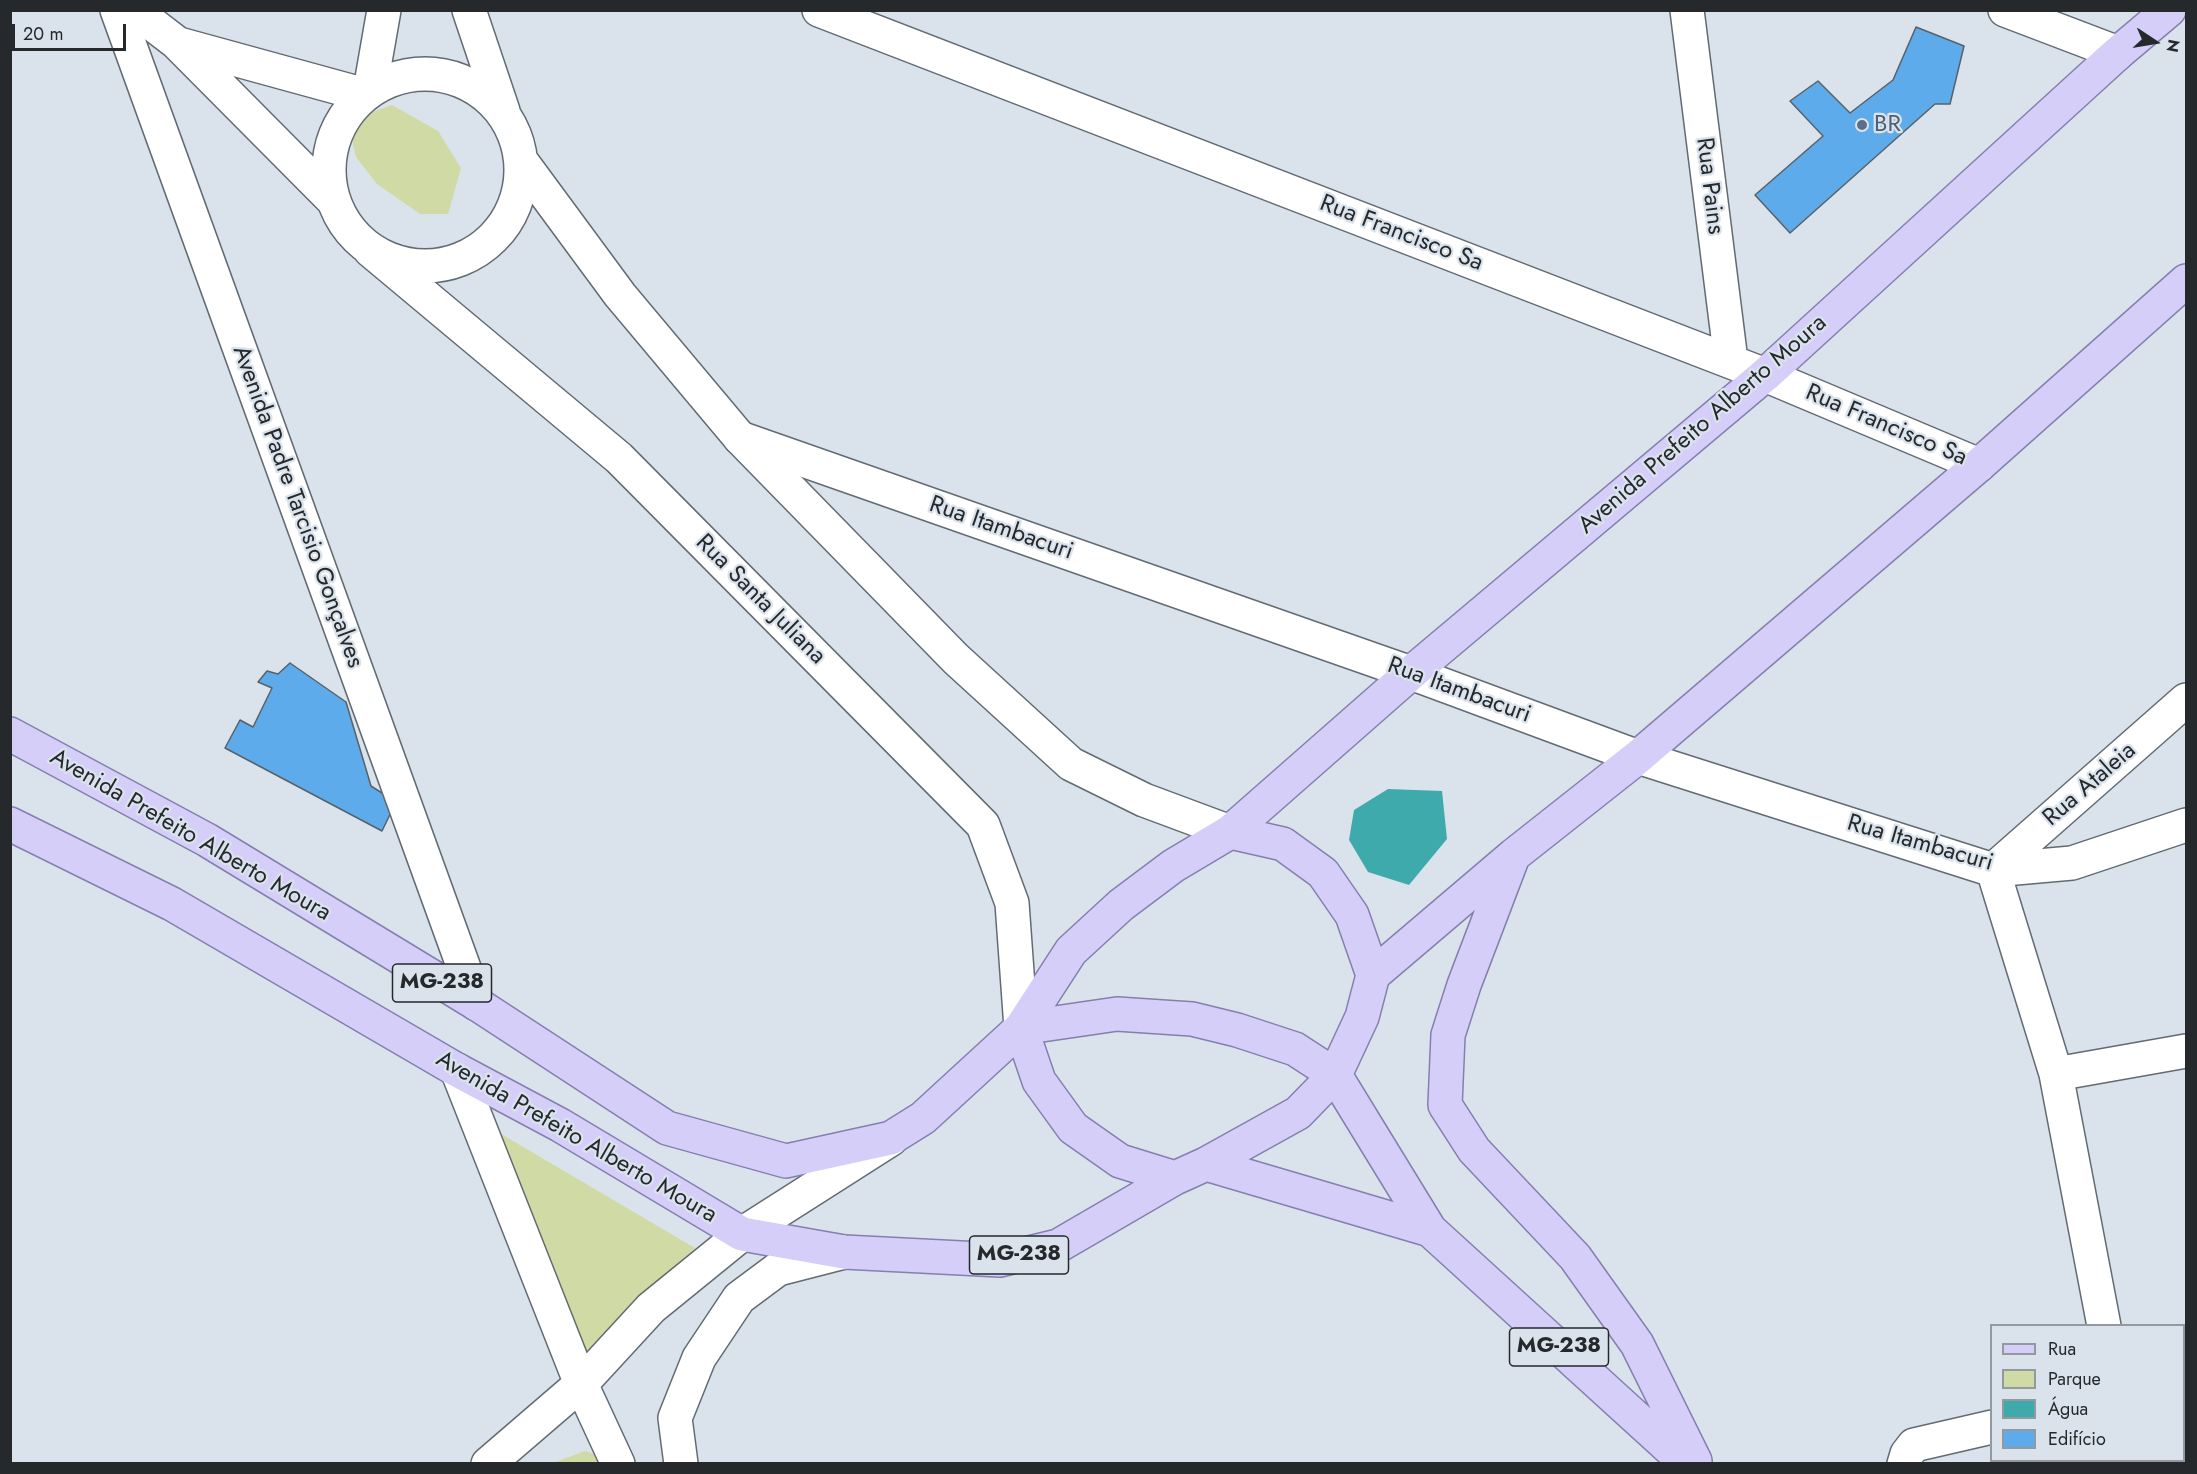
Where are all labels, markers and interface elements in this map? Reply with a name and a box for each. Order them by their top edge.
scale bar [15,12,129,50]
north arrow [2125,12,2185,72]
text: 20 m [23,21,63,47]
text: N [2161,37,2186,54]
place label: BR [1874,111,1901,139]
marker: BR [1855,118,1869,132]
street label: Rua Pains [1689,136,1729,236]
street label: Rua Francisco Sa [1315,190,1487,278]
street label: Avenida Prefeito Alberto Moura [1573,309,1833,541]
street label: Avenida Padre Tarcisio Gonçalves [225,342,369,672]
street label: Rua Francisco Sa [1801,379,1971,473]
street label: Rua Itambacuri [925,491,1077,567]
street label: Rua Santa Juliana [689,529,831,671]
street label: Rua Itambacuri [1383,652,1535,730]
street label: Rua Ataleia [2038,737,2142,833]
street label: Avenida Prefeito Alberto Moura [44,744,336,928]
street label: Rua Itambacuri [1844,809,1996,879]
road number: MG-238 [392,964,492,1002]
street label: Avenida Prefeito Alberto Moura [430,1046,722,1230]
road number: MG-238 [970,1236,1068,1274]
legend [1990,1324,2185,1462]
road number: MG-238 [1510,1328,1608,1366]
text: Rua [2048,1336,2076,1362]
text: Parque [2048,1366,2101,1392]
text: Água [2048,1396,2088,1422]
text: Edifício [2048,1426,2106,1452]

